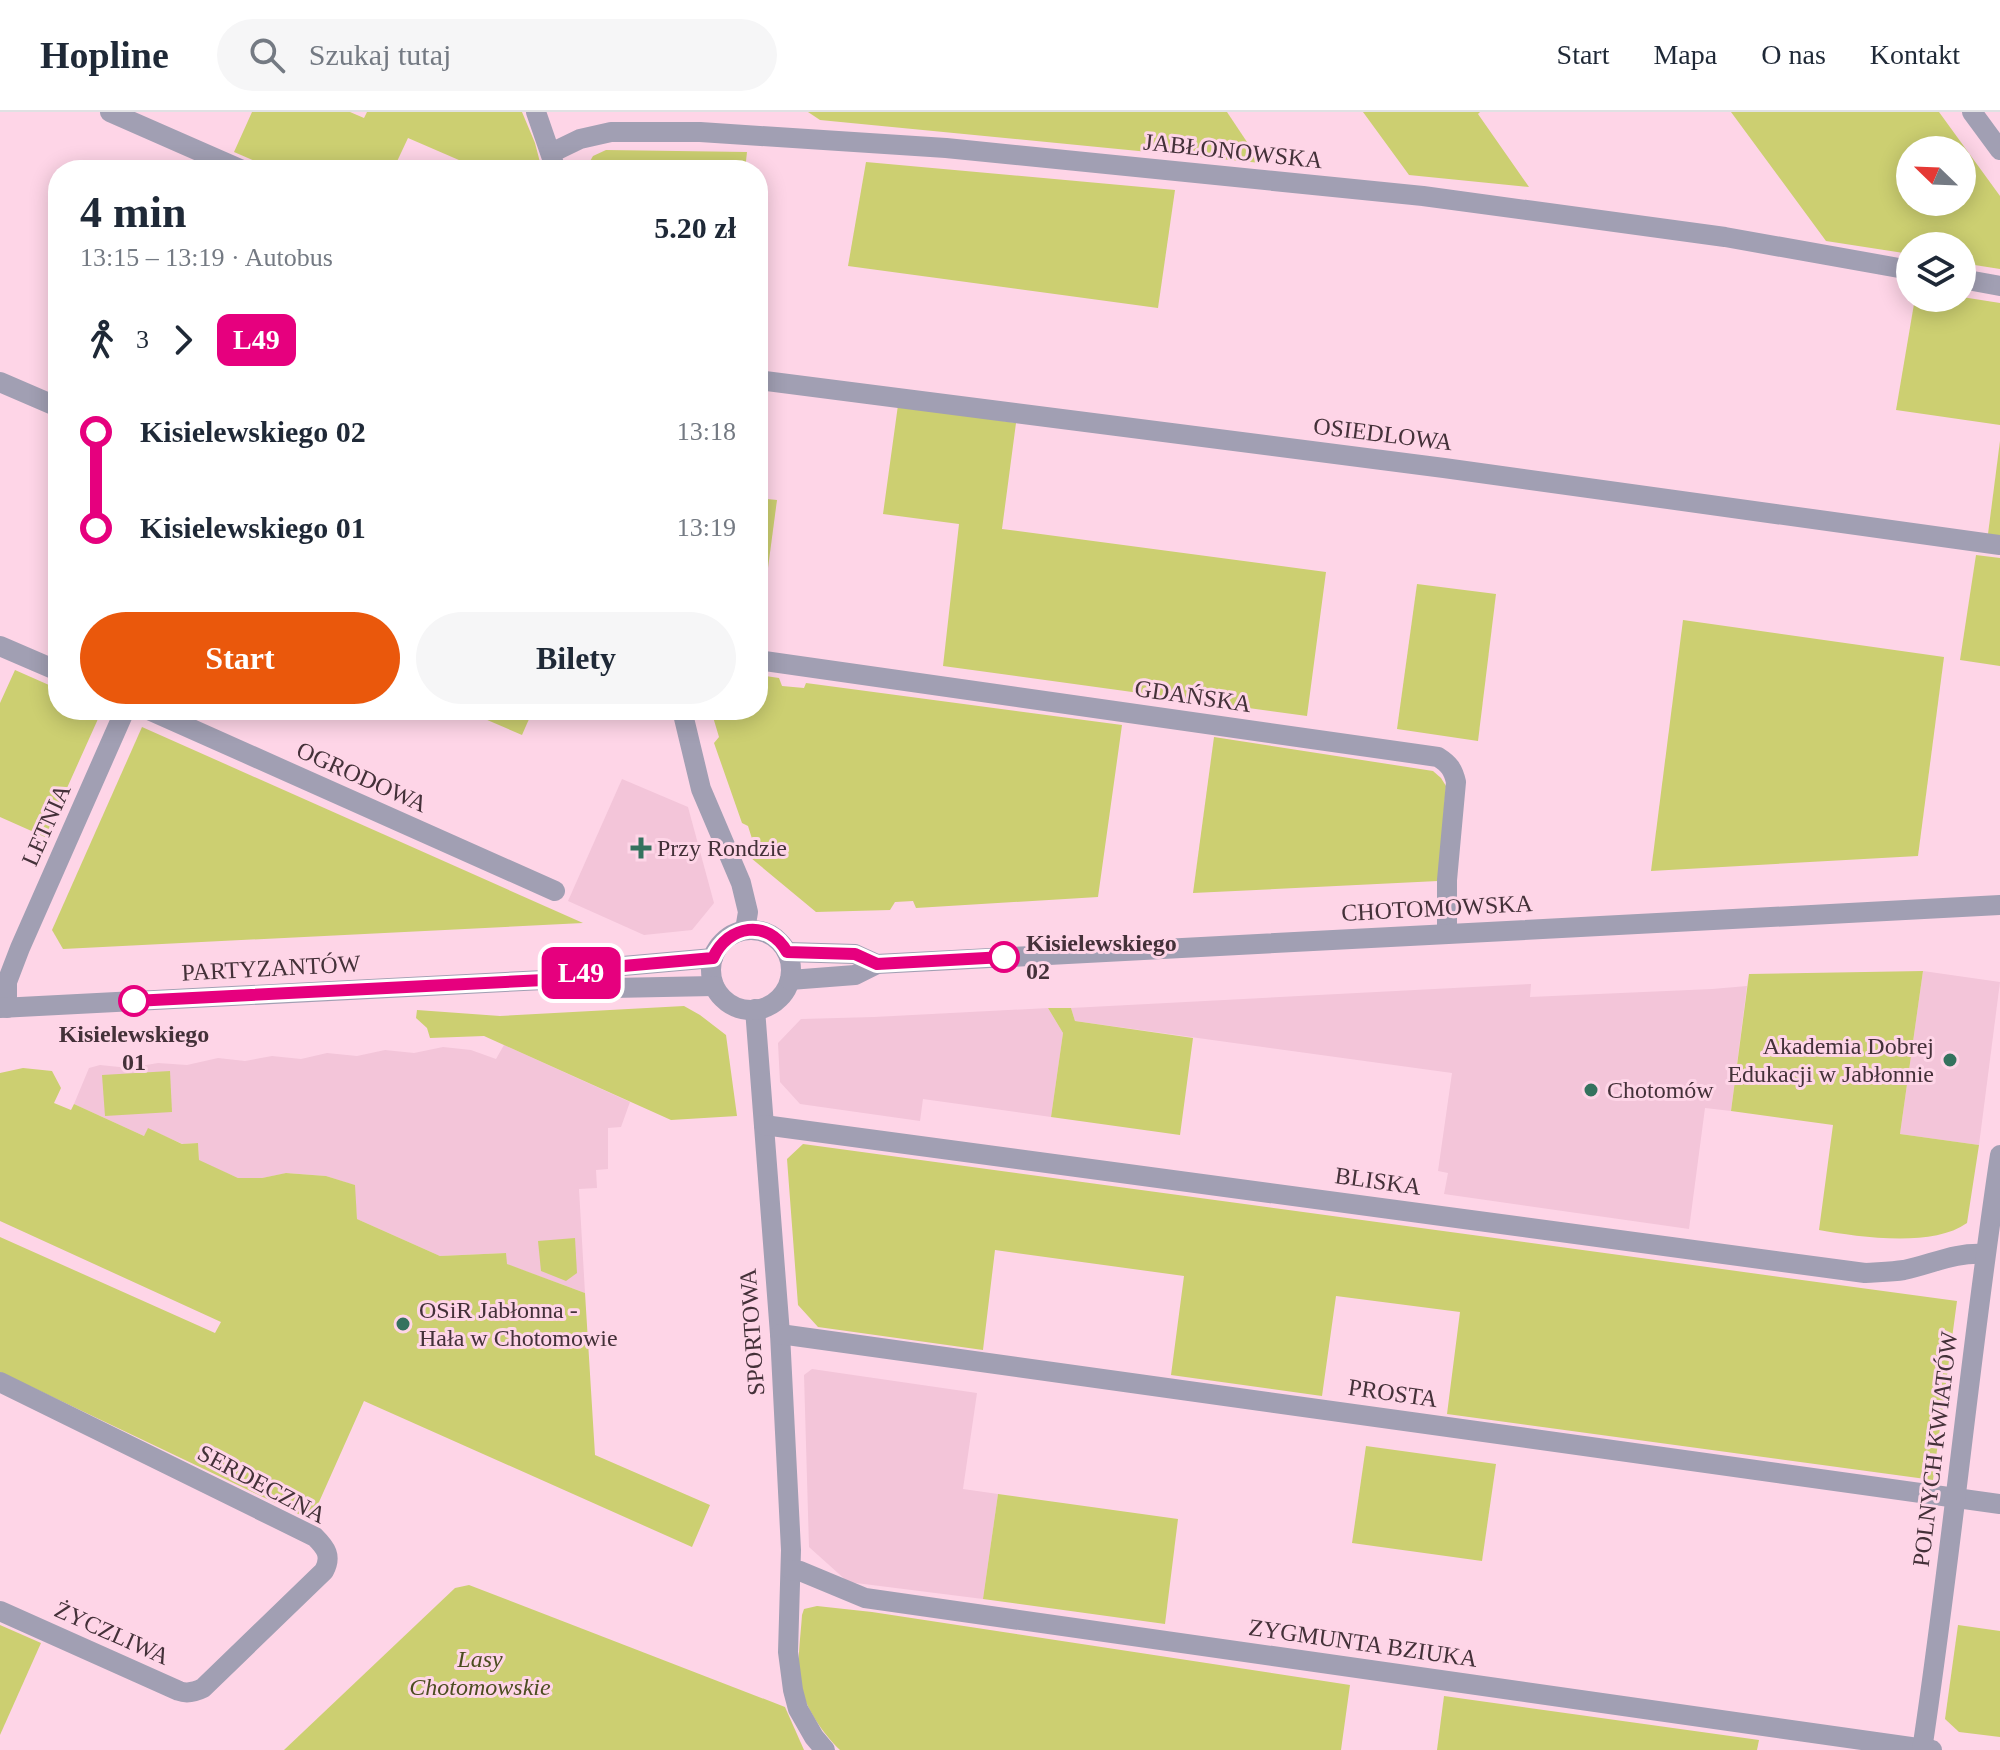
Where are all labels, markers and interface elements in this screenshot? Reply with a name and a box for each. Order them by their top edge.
search box [217,19,777,91]
icon: search [245,33,289,77]
text: Hopline [40,34,169,76]
text: Szukaj tutaj [309,38,451,71]
text: Start [1557,39,1609,70]
text: Mapa [1653,39,1717,70]
text: O nas [1761,39,1826,70]
text: Kontakt [1870,39,1960,70]
street label: JABŁONOWSKA [1142,129,1325,173]
north arrow [1896,136,1976,216]
map controls [1896,136,1976,312]
text: 4 min [80,188,186,237]
text: 5.20 zł [654,211,736,244]
button: layers [1896,232,1976,312]
text: 13:15 – 13:19 · Autobus [80,243,333,272]
icon: walk [80,318,124,362]
icon: forward [161,318,205,362]
text: L49 [233,324,280,355]
text: 3 [136,325,149,354]
street label: OSIEDLOWA [1312,413,1455,456]
text: Kisielewskiego 02 [140,415,366,448]
text: 13:18 [677,417,736,446]
text: Kisielewskiego 01 [140,511,366,544]
text: 13:19 [677,513,736,542]
button: Start [80,612,400,704]
button: Bilety [416,612,736,704]
street label: GDAŃSKA [1133,675,1254,717]
street label: OGRODOWA [293,737,432,818]
street label: LETNIA [17,780,76,870]
place label: Przy Rondzie [657,835,787,861]
marker: Przy Rondzie [632,839,650,857]
street label: CHOTOMOWSKA [1341,890,1534,926]
place label: Kisielewskiego 02 [1026,930,1177,984]
marker: Kisielewskiego 02 [989,942,1019,972]
line badge: L49 [535,947,627,999]
street label: PARTYZANTÓW [181,950,361,986]
text: L49 [558,957,604,988]
marker: Kisielewskiego 01 [119,986,149,1016]
place label: Kisielewskiego 01 [59,1021,209,1075]
place label: Akademia Dobrej Edukacji w Jabłonnie [1727,1033,1934,1087]
marker: Akademia Dobrej Edukacji w Jabłonnie [1941,1051,1959,1069]
place label: Chotomów [1607,1077,1714,1103]
marker: Chotomów [1582,1081,1600,1099]
street label: BLISKA [1333,1162,1423,1200]
street label: SPORTOWA [735,1267,769,1396]
place label: OSiR Jabłonna - Hała w Chotomowie [419,1297,618,1351]
marker: OSiR Jabłonna - Hała w Chotomowie [394,1315,412,1333]
street label: POLNYCH KWIATÓW [1908,1330,1962,1568]
street label: PROSTA [1347,1374,1440,1412]
street label: SERDECZNA [193,1439,331,1529]
street label: ŻYCZLIWA [51,1596,174,1670]
street label: ZYGMUNTA BZIUKA [1247,1614,1480,1672]
park label: Lasy Chotomowskie [409,1646,551,1700]

